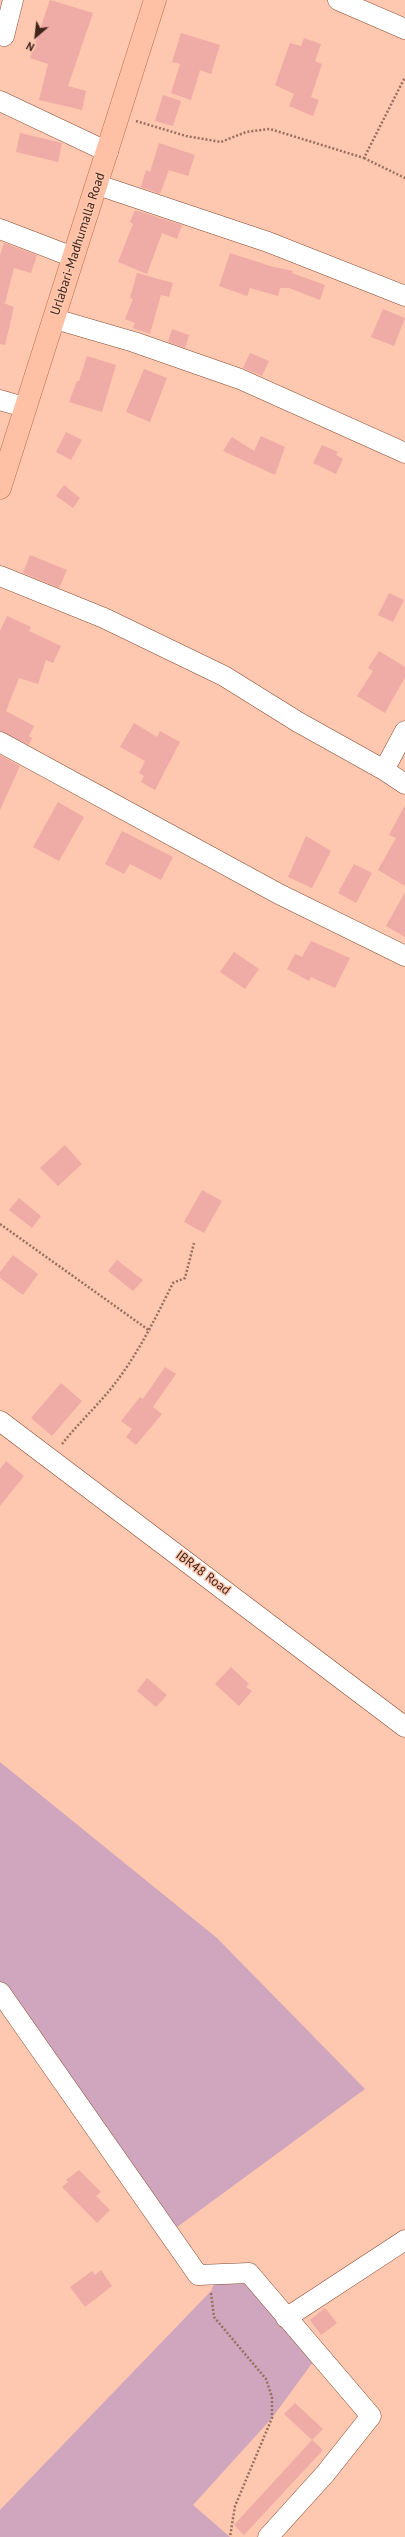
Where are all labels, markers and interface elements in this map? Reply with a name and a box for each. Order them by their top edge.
north arrow [16,16,56,56]
text: N [24,39,37,54]
street label: Urlabari-Madhumalla Road [48,171,108,317]
street label: IBR48 Road [173,1547,233,1599]

